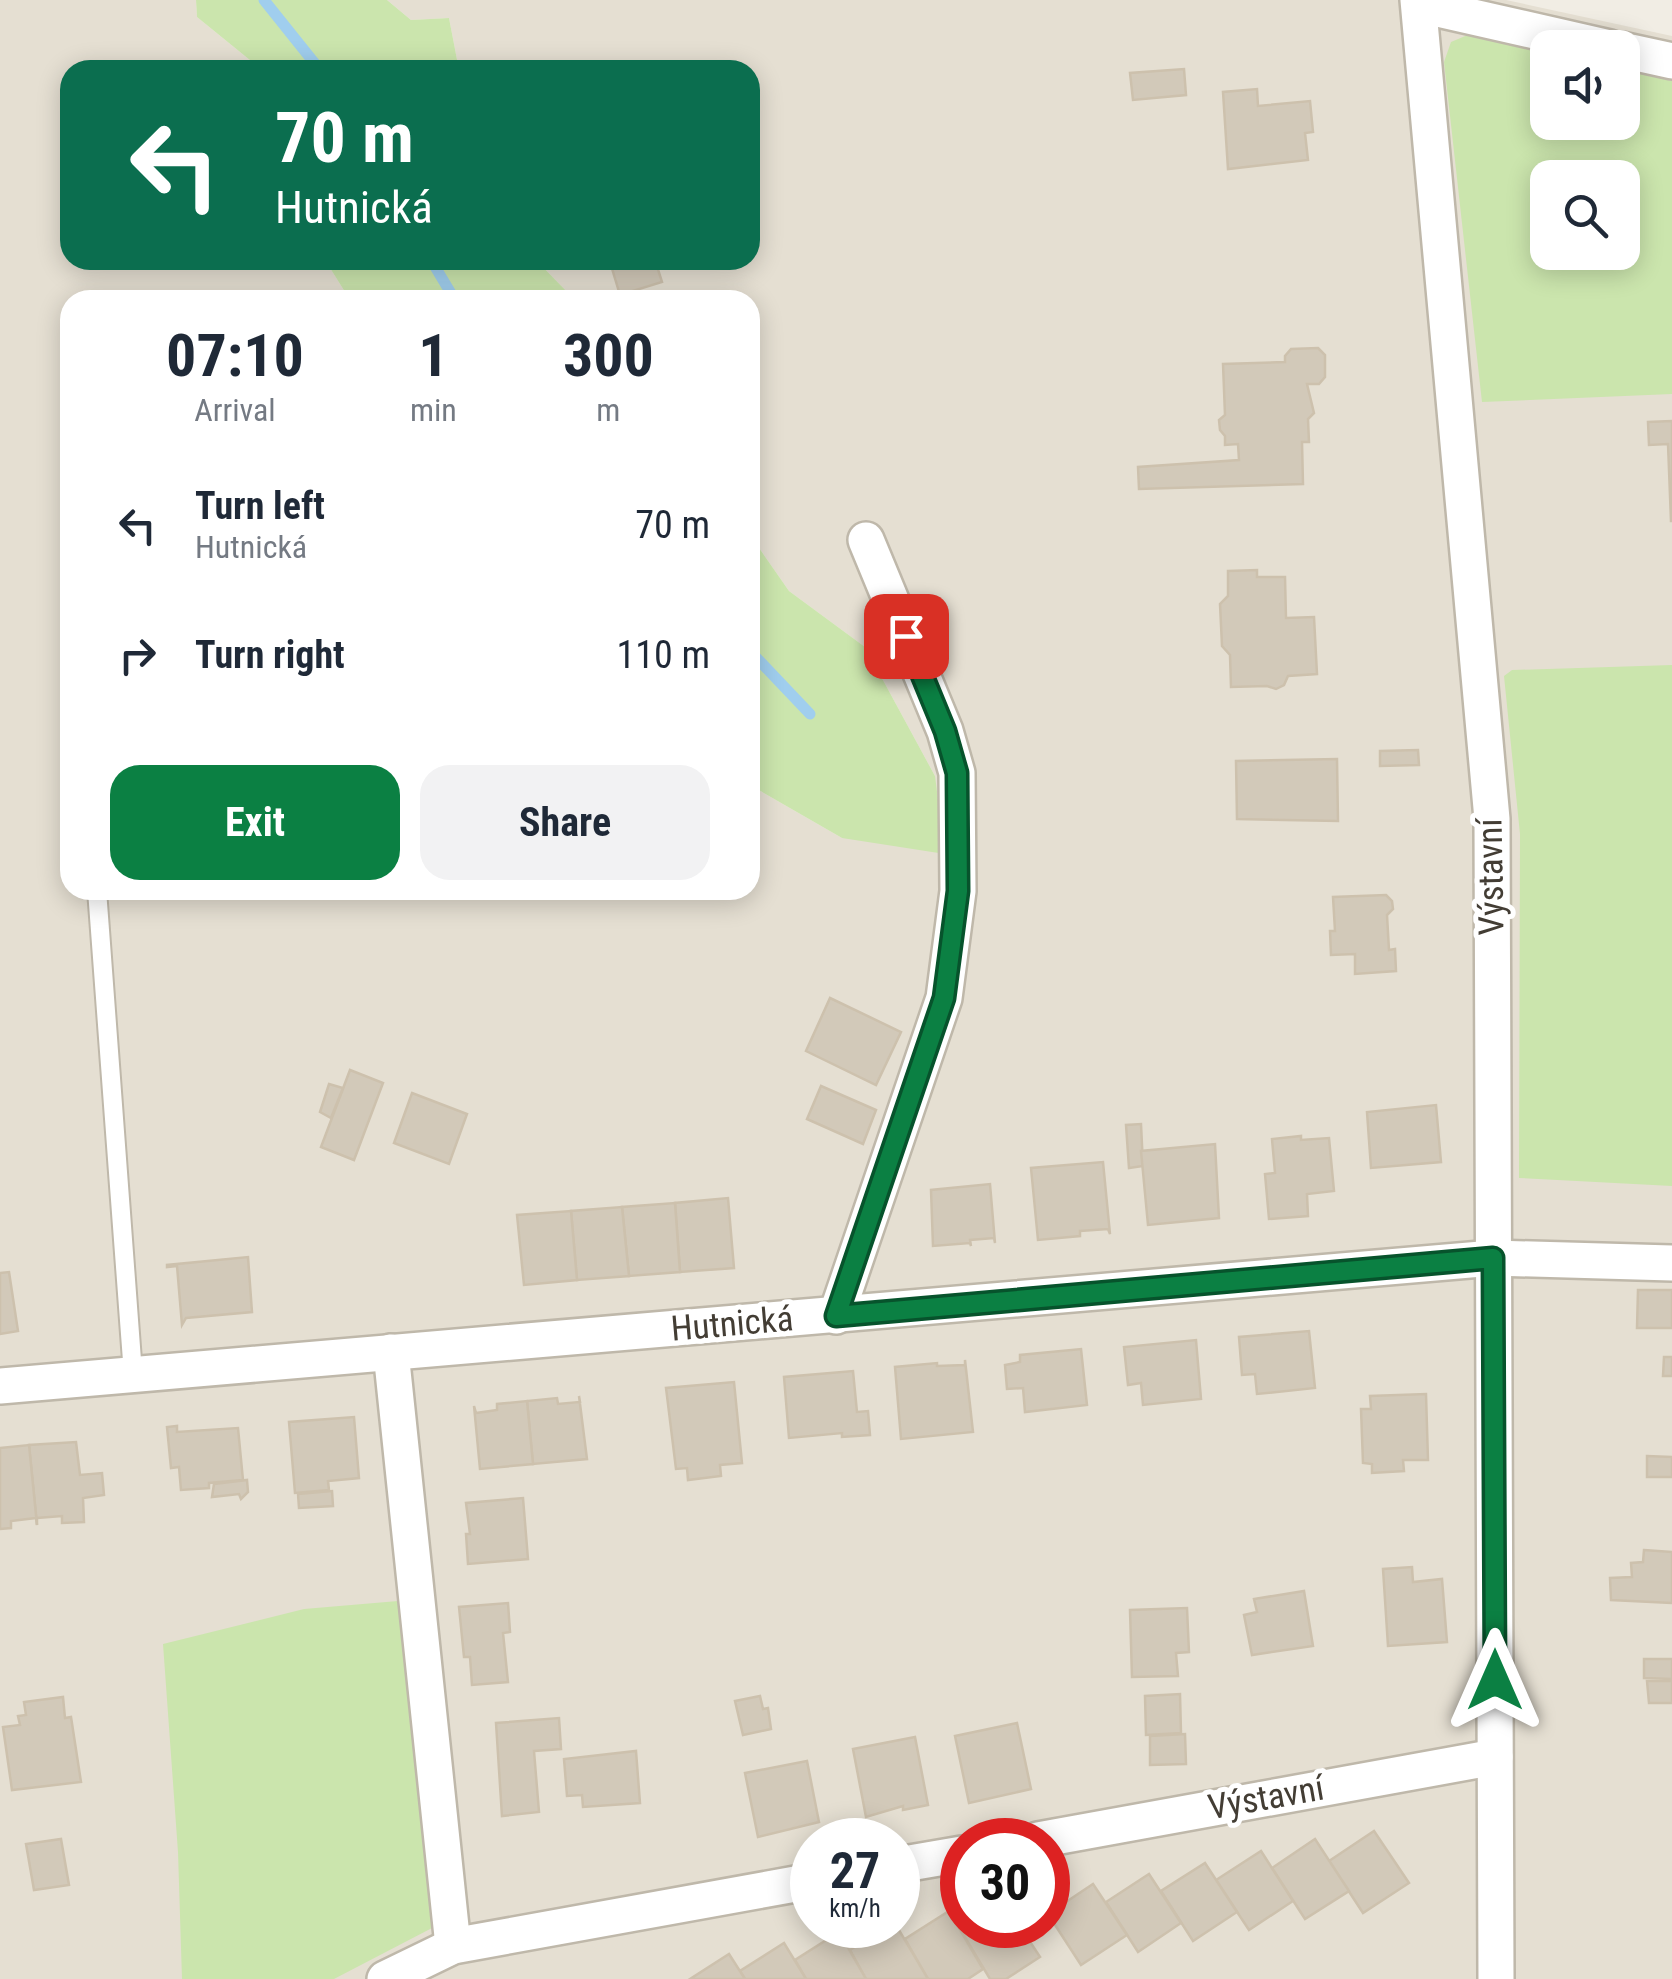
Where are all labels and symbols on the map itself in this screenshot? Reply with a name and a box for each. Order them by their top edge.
pin [864,594,949,679]
street label: Výstavní [1469,816,1513,936]
street label: Hutnická [669,1298,795,1350]
position arrow [1443,1628,1547,1732]
street label: Výstavní [1205,1767,1329,1828]
speed limit sign: 30 [940,1818,1070,1948]

